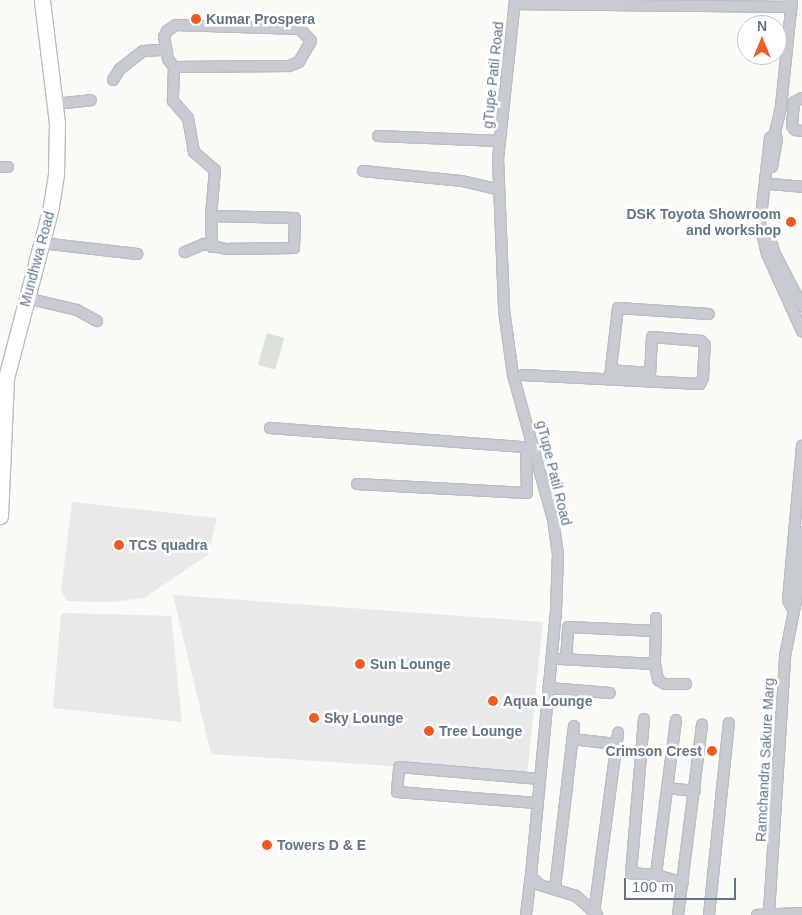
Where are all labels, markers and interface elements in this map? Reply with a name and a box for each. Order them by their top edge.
place label: Kumar Prospera [206,11,315,27]
marker: Kumar Prospera [190,13,202,25]
north arrow [737,15,787,65]
text: N [757,18,767,34]
street label: gTupe Patil Road [479,21,507,129]
place label: DSK Toyota Showroom and workshop [626,206,781,238]
street label: Mundhwa Road [16,209,58,309]
marker: DSK Toyota Showroom and workshop [785,216,797,228]
street label: gTupe Patil Road [533,419,575,527]
place label: TCS quadra [129,537,208,553]
marker: TCS quadra [113,539,125,551]
place label: Sun Lounge [370,656,451,672]
marker: Sun Lounge [354,658,366,670]
street label: Ramchandra Sakure Marg [752,678,778,842]
place label: Aqua Lounge [503,693,592,709]
marker: Aqua Lounge [487,695,499,707]
place label: Sky Lounge [324,710,403,726]
marker: Sky Lounge [308,712,320,724]
place label: Tree Lounge [439,723,522,739]
marker: Tree Lounge [423,725,435,737]
place label: Crimson Crest [606,743,702,759]
marker: Crimson Crest [706,745,718,757]
place label: Towers D & E [277,837,366,853]
marker: Towers D & E [261,839,273,851]
scale bar [627,868,740,900]
text: 100 m [632,878,674,895]

